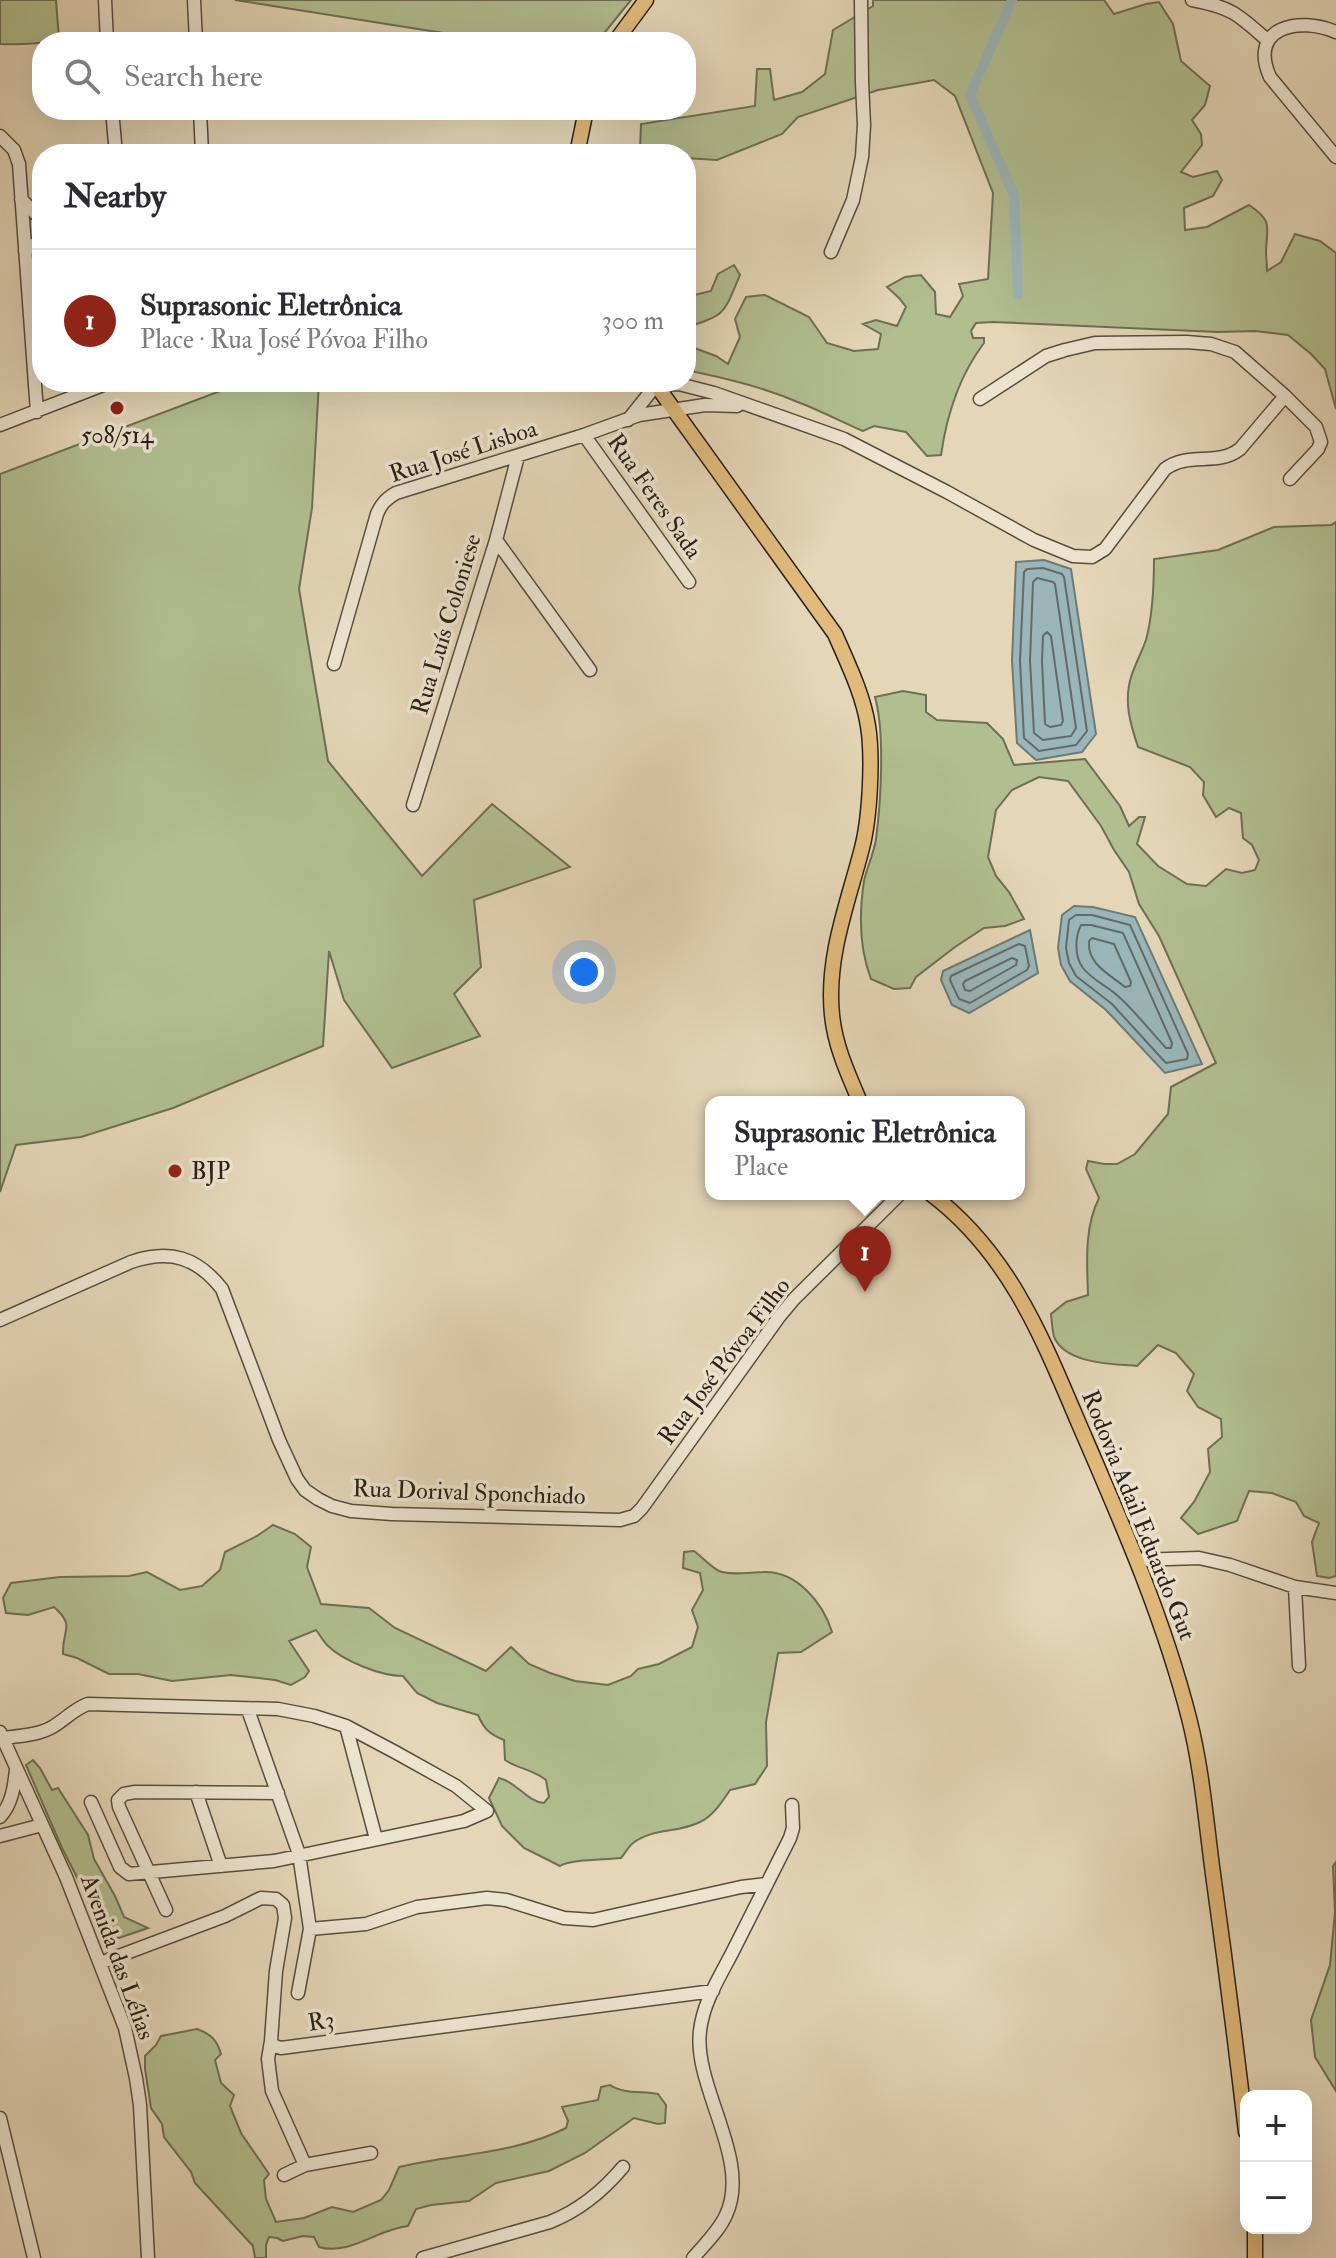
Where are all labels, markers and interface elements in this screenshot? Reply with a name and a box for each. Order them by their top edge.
search box [32,32,696,120]
icon: search [60,54,104,98]
text: Search here [124,58,263,95]
text: Nearby [64,175,166,218]
text: Suprasonic Eletrônica [140,287,402,324]
text: 1 [85,305,95,337]
text: 300 m [602,305,664,337]
text: Place · Rua José Póvoa Filho [140,324,428,356]
marker: 508/514 [108,399,126,417]
street label: Rua José Lisboa [385,413,542,490]
place label: 508/514 [81,420,154,451]
street label: Rua Feres Sada [600,428,710,566]
street label: Rua Luís Coloniese [404,530,489,718]
your location [564,952,604,992]
popup [705,1096,1025,1200]
text: Suprasonic Eletrônica [734,1114,996,1151]
text: Place [734,1151,788,1183]
place label: BJP [191,1156,230,1187]
marker: BJP [166,1162,184,1180]
pin: 1 [839,1226,891,1292]
street label: Rua José Póvoa Filho [651,1272,797,1451]
street label: Rodovia Adail Eduardo Gut [1074,1386,1203,1645]
street label: Rua Dorival Sponchiado [352,1473,586,1512]
street label: Avenida das Lélias [73,1870,162,2044]
street label: R3 [306,2004,336,2039]
map controls [1240,2090,1312,2234]
button: + [1240,2090,1312,2162]
button: − [1240,2162,1312,2234]

